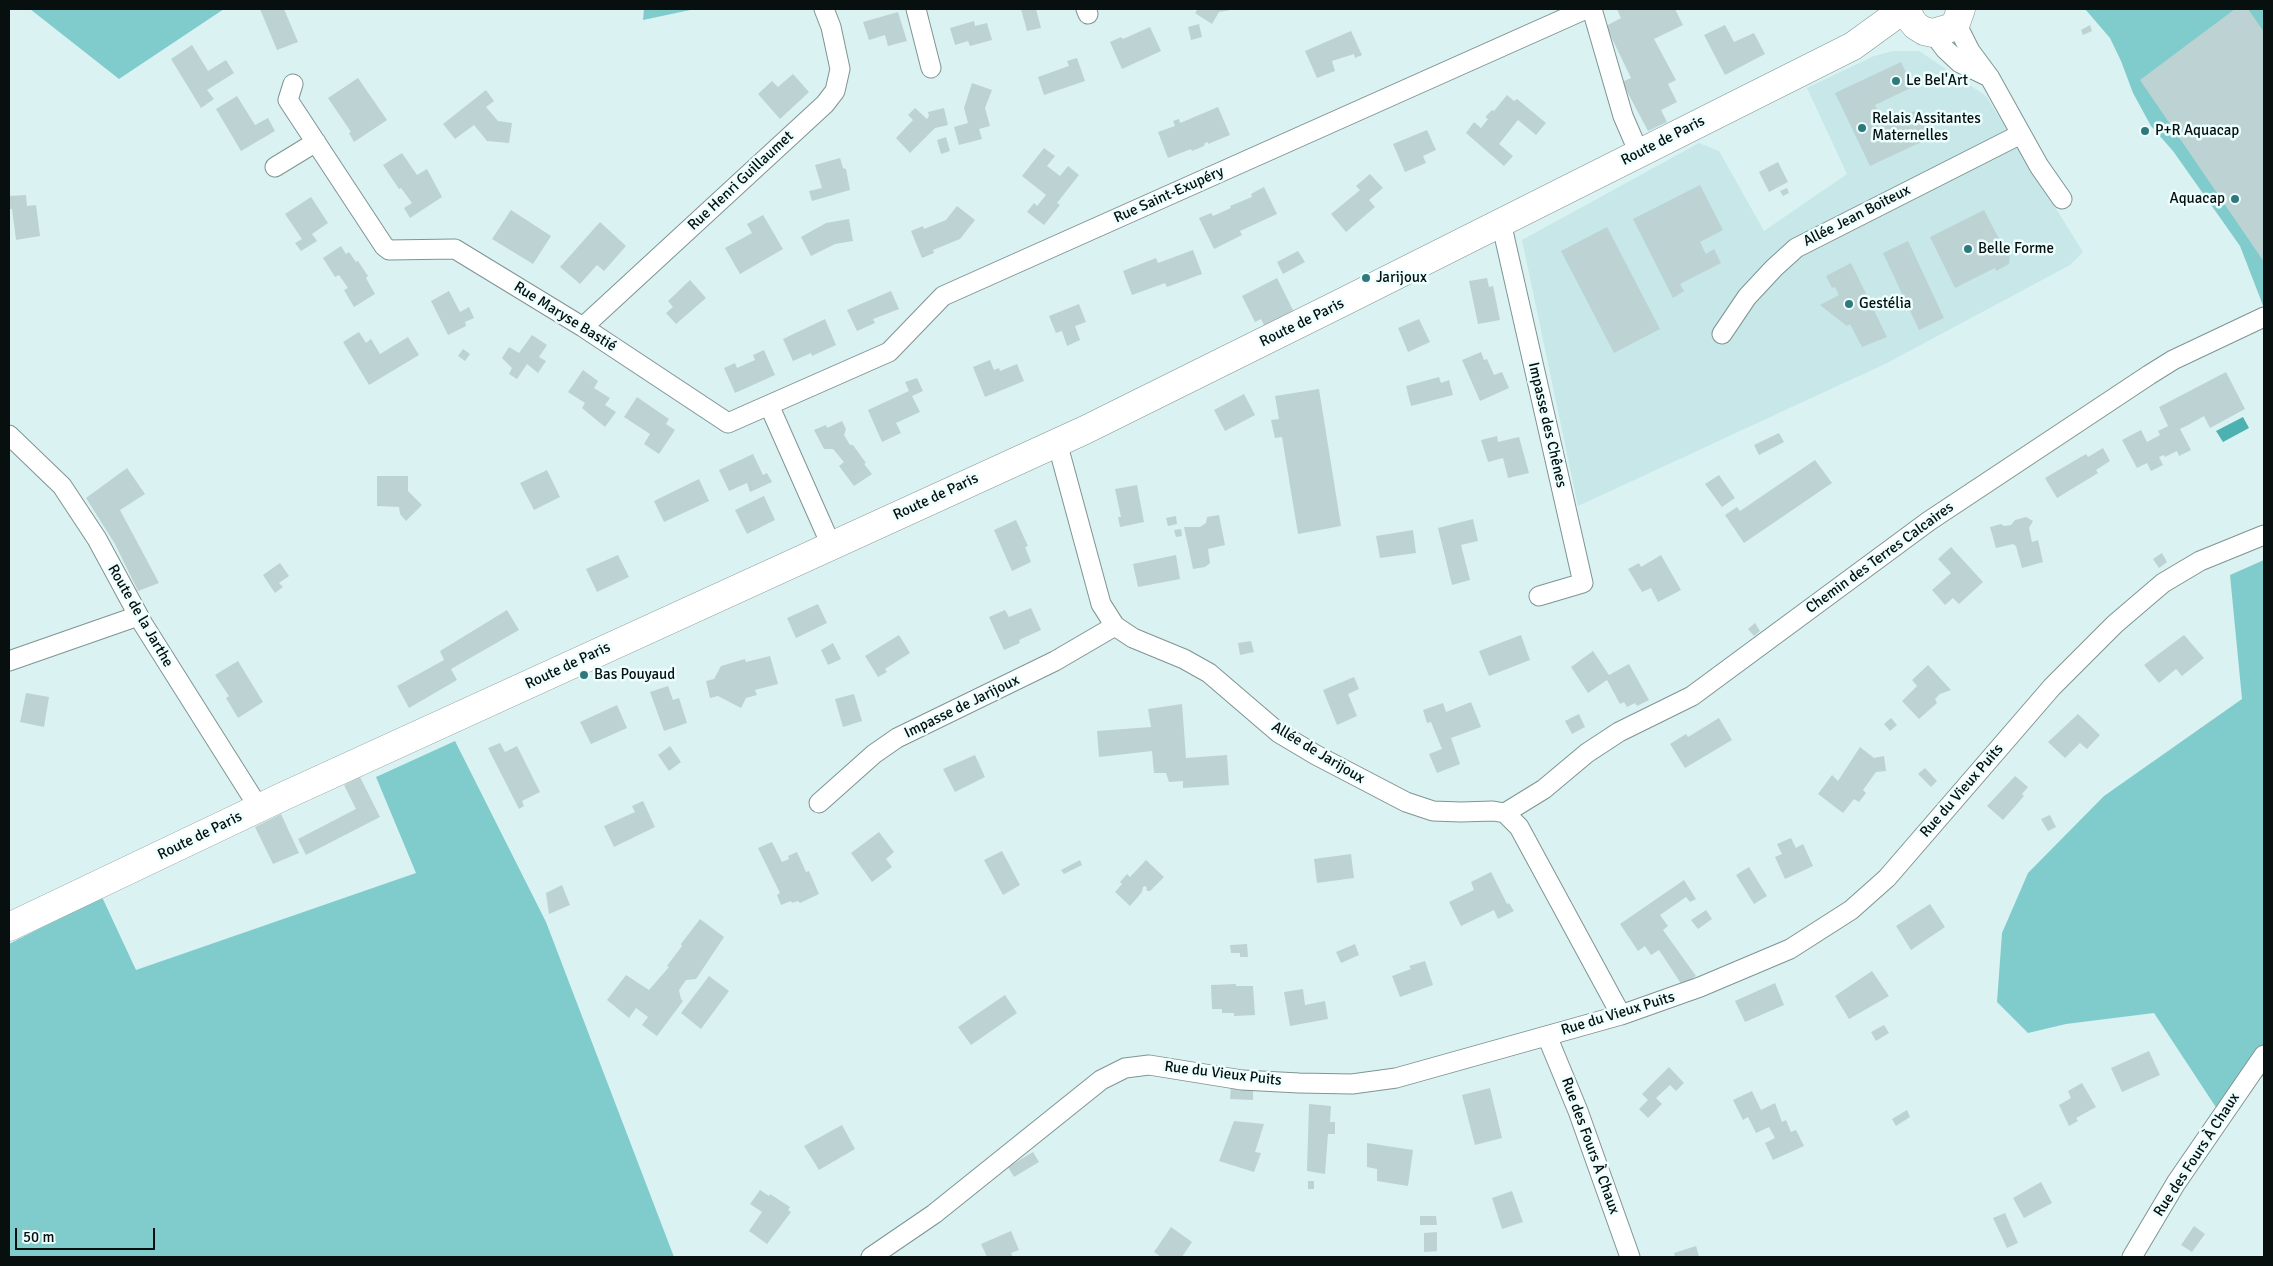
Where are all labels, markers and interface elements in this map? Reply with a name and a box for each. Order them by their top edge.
place label: Le Bel'Art [1906,72,1968,90]
marker: Le Bel'Art [1890,75,1902,87]
place label: Relais Assitantes Maternelles [1872,110,1981,145]
street label: Route de Paris [1618,112,1708,170]
marker: Relais Assitantes Maternelles [1856,122,1868,134]
place label: P+R Aquacap [2155,122,2239,140]
marker: P+R Aquacap [2139,125,2151,137]
street label: Rue Henri Guillaumet [685,127,797,235]
street label: Rue Saint-Exupéry [1111,163,1227,227]
street label: Allée Jean Boiteux [1800,181,1914,251]
place label: Aquacap [2170,190,2225,208]
marker: Aquacap [2229,193,2241,205]
place label: Belle Forme [1978,240,2054,258]
marker: Belle Forme [1962,243,1974,255]
place label: Jarijoux [1376,269,1427,287]
marker: Jarijoux [1360,272,1372,284]
street label: Rue Maryse Bastié [510,278,620,356]
street label: Route de Paris [1257,295,1347,351]
place label: Gestélia [1859,295,1911,313]
marker: Gestélia [1843,298,1855,310]
street label: Impasse des Chênes [1524,361,1570,489]
street label: Route de Paris [891,469,981,525]
street label: Chemin des Terres Calcaires [1803,498,1957,618]
street label: Route de la Jarthe [103,561,177,671]
street label: Route de Paris [523,638,613,694]
place label: Bas Pouyaud [594,666,675,684]
marker: Bas Pouyaud [578,669,590,681]
street label: Impasse de Jarijoux [902,671,1022,743]
street label: Allée de Jarijoux [1268,718,1368,788]
street label: Rue du Vieux Puits [1917,741,2007,841]
street label: Route de Paris [155,808,245,864]
street label: Rue du Vieux Puits [1559,988,1677,1040]
street label: Rue du Vieux Puits [1163,1058,1283,1090]
street label: Rue des Fours À Chaux [1557,1075,1623,1217]
street label: Rue des Fours À Chaux [2150,1090,2244,1220]
scale bar [18,1218,158,1250]
text: 50 m [23,1228,54,1246]

